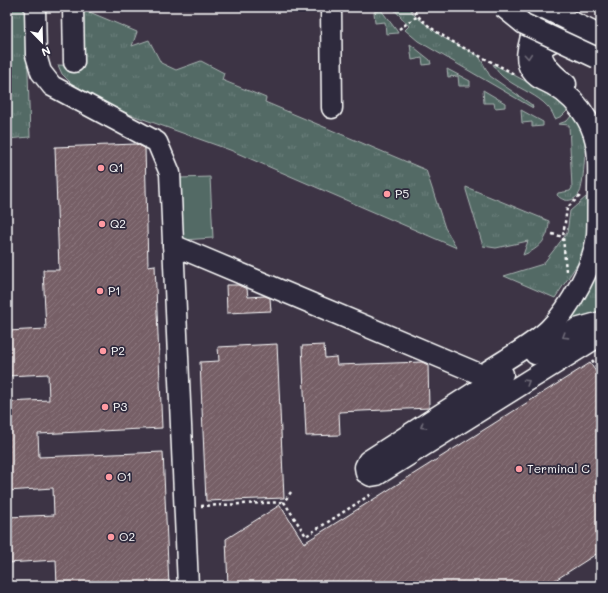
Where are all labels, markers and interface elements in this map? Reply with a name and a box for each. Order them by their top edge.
north arrow [22,22,62,62]
text: N [39,43,53,60]
one-way arrow [524,53,533,59]
place label: Q1 [109,159,124,175]
marker: Q1 [96,163,106,173]
place label: P5 [395,185,409,201]
marker: P5 [382,189,392,199]
place label: Q2 [110,215,126,231]
marker: Q2 [97,219,107,229]
place label: P1 [108,282,121,298]
marker: P1 [95,286,105,296]
one-way arrow [562,331,569,338]
place label: P2 [111,342,125,358]
marker: P2 [98,346,108,356]
one-way arrow [523,379,530,386]
place label: P3 [113,398,127,414]
marker: P3 [100,402,110,412]
one-way arrow [420,421,427,429]
place label: Terminal C [527,460,590,476]
marker: Terminal C [514,464,524,474]
place label: O1 [117,468,132,484]
marker: O1 [104,472,114,482]
place label: O2 [119,528,135,544]
marker: O2 [106,532,116,542]

